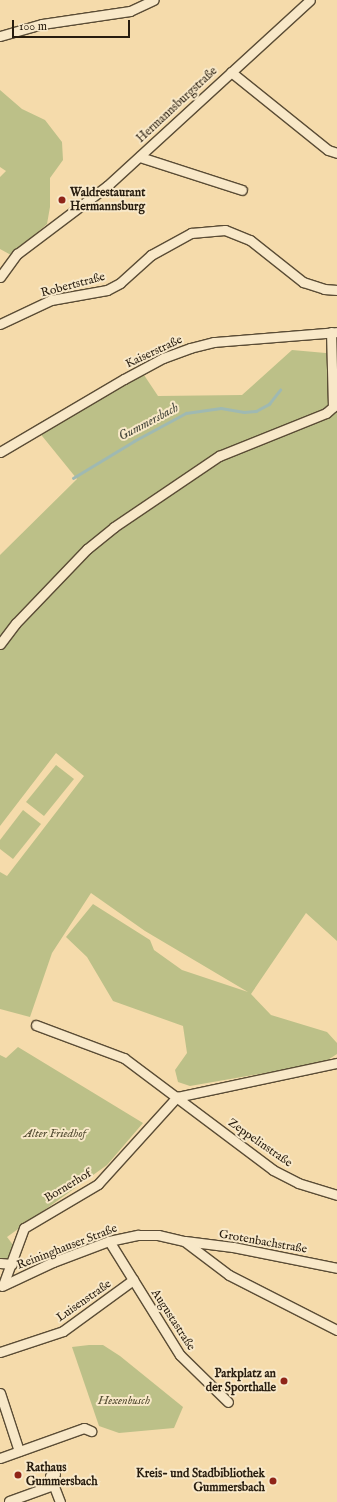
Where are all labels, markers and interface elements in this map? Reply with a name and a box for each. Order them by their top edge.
scale bar [14,12,132,38]
text: 100 m [19,19,47,34]
street label: Hermannsburgstraße [134,64,220,146]
place label: Waldrestaurant Hermannsburg [70,186,145,214]
marker: Waldrestaurant Hermannsburg [57,195,67,205]
street label: Robertstraße [39,270,107,300]
street label: Kaiserstraße [123,333,185,371]
water label: Gummersbach [116,401,182,445]
street label: Zeppelinstraße [225,1116,295,1170]
park label: Alter Friedhof [24,1127,86,1141]
street label: Bornerhof [42,1166,94,1206]
street label: Reininghauser Straße [15,1221,119,1273]
street label: Grotenbachstraße [218,1227,308,1257]
street label: Luisenstraße [54,1277,114,1325]
street label: Augustastraße [148,1287,198,1353]
place label: Parkplatz an der Sporthalle [206,1367,276,1395]
marker: Parkplatz an der Sporthalle [279,1376,289,1386]
park label: Hexenbusch [98,1394,150,1408]
place label: Rathaus Gummersbach [26,1461,98,1489]
place label: Kreis- und Stadbibliothek Gummersbach [136,1467,265,1495]
marker: Rathaus Gummersbach [13,1470,23,1480]
marker: Kreis- und Stadbibliothek Gummersbach [268,1476,278,1486]

